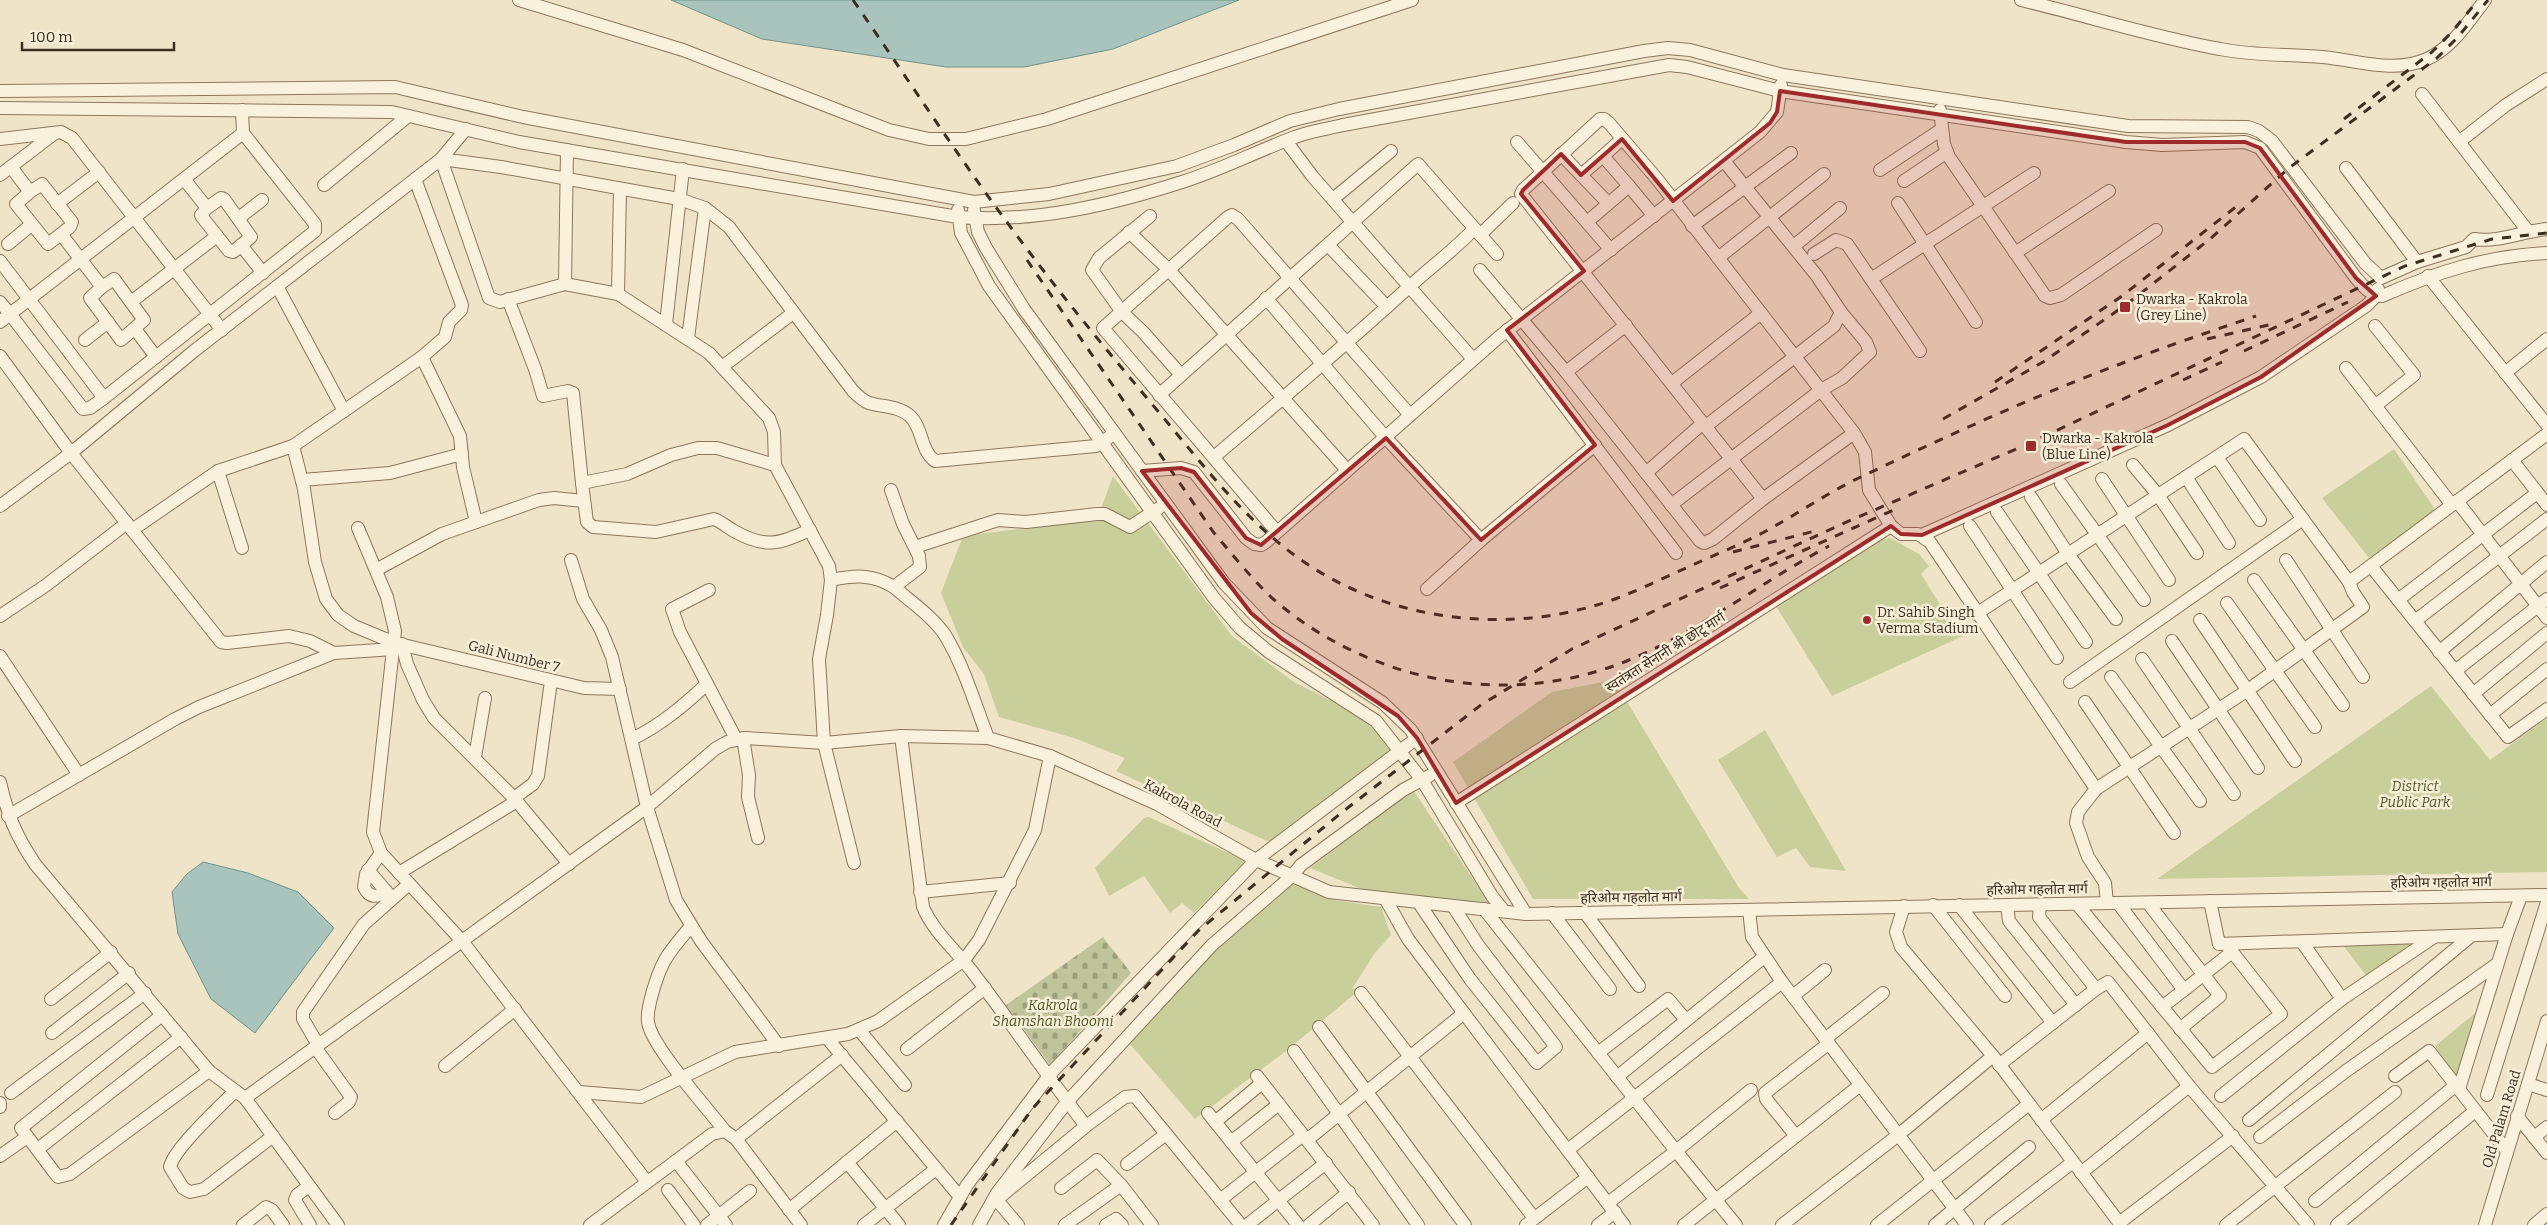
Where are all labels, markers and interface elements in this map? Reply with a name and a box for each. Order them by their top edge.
scale bar [22,20,175,52]
text: 100 m [30,28,73,46]
place label: Dwarka - Kakrola (Grey Line) [2136,291,2248,324]
marker: Dwarka - Kakrola (Grey Line) [2118,300,2132,314]
place label: Dwarka - Kakrola (Blue Line) [2042,430,2154,463]
marker: Dwarka - Kakrola (Blue Line) [2024,439,2038,453]
place label: Dr. Sahib Singh Verma Stadium [1877,604,1979,637]
street label: स्वतंत्रता सेनानी श्री छोटू मार्ग [1602,607,1730,697]
marker: Dr. Sahib Singh Verma Stadium [1861,614,1873,626]
street label: Gali Number 7 [466,637,561,676]
street label: Kakrola Road [1141,776,1225,831]
park label: District Public Park [2380,778,2451,811]
street label: हरिओम गहलोत मार्ग [2390,873,2493,892]
street label: हरिओम गहलोत मार्ग [1986,880,2089,899]
street label: हरिओम गहलोत मार्ग [1580,888,1683,907]
park label: Kakrola Shamshan Bhoomi [993,997,1113,1030]
street label: Old Palam Road [2478,1068,2524,1170]

